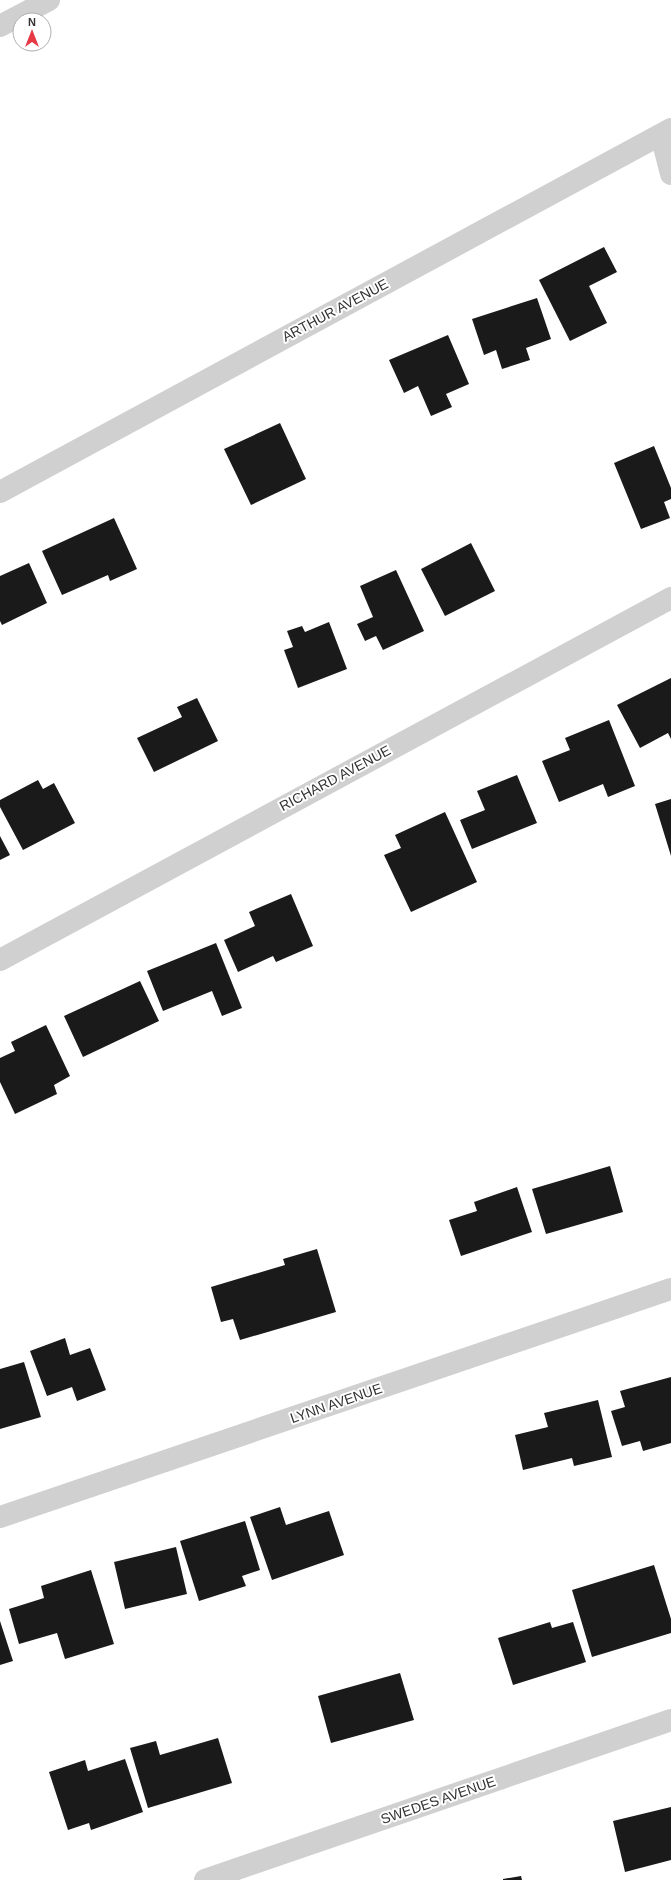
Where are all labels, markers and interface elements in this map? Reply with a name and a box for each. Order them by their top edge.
north arrow [12,12,52,52]
text: N [28,16,36,28]
street label: ARTHUR AVENUE [279,275,391,345]
street label: RICHARD AVENUE [277,742,393,814]
street label: LYNN AVENUE [288,1380,384,1426]
street label: SWEDES AVENUE [379,1773,497,1827]

